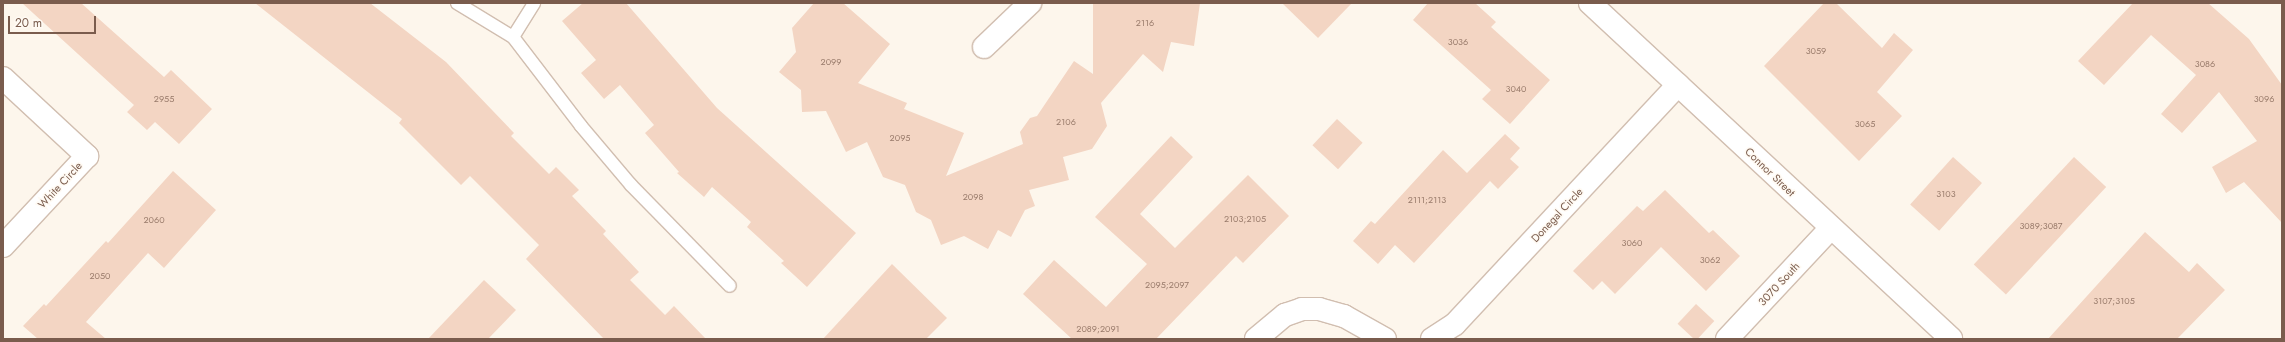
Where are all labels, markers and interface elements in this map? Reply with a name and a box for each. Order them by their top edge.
scale bar [10,8,98,34]
text: 20 m [15,14,42,32]
house number: 2116 [1136,18,1154,28]
house number: 3036 [1448,37,1468,47]
house number: 3059 [1806,46,1826,56]
house number: 2099 [821,57,841,67]
house number: 3086 [2195,59,2215,69]
house number: 3040 [1506,84,1526,94]
house number: 2955 [154,94,174,104]
house number: 3096 [2254,94,2274,104]
house number: 2106 [1056,117,1076,127]
house number: 3065 [1855,119,1875,129]
house number: 2095 [890,133,910,143]
street label: Connor Street [1742,145,1798,199]
street label: White Circle [35,159,85,211]
street label: Donegal Circle [1528,185,1586,245]
house number: 3103 [1936,189,1956,199]
house number: 2098 [963,192,983,202]
house number: 2111;2113 [1408,195,1446,205]
house number: 2103;2105 [1224,214,1266,224]
house number: 2060 [143,215,165,225]
house number: 3089;3087 [2019,221,2063,231]
house number: 3060 [1622,238,1642,248]
house number: 3062 [1700,255,1720,265]
street label: 3070 South [1756,260,1802,308]
house number: 2050 [90,271,110,281]
house number: 2095;2097 [1145,280,1189,290]
house number: 3107;3105 [2093,296,2135,306]
house number: 2089;2091 [1076,324,1120,334]

